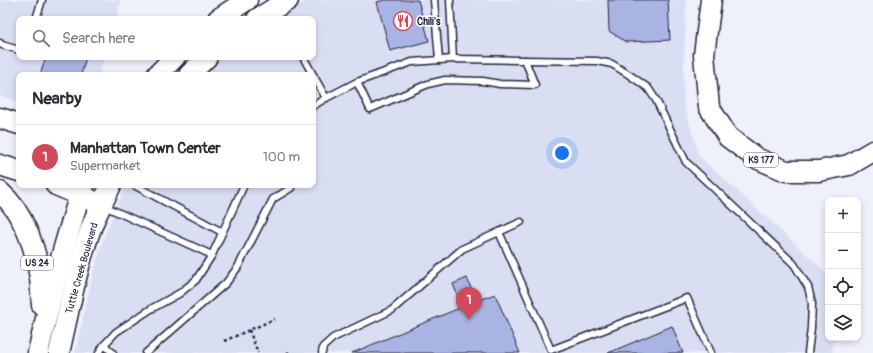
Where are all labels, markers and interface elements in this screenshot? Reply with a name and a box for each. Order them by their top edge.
restaurant icon: Chili's [392,10,414,32]
search box [16,16,316,60]
place label: Chili's [417,16,441,28]
icon: search [30,27,52,49]
text: Search here [62,29,135,48]
text: Nearby [32,88,81,109]
text: Manhattan Town Center [70,139,221,158]
your location [552,143,572,163]
text: 1 [42,149,48,165]
text: 100 m [263,149,300,165]
road number: KS 177 [744,153,778,167]
text: Supermarket [70,158,141,174]
map controls [825,197,861,341]
button: + [825,197,861,233]
street label: Tuttle Creek Boulevard [63,221,101,315]
button: − [825,233,861,269]
road number: US 24 [21,256,53,270]
button: locate [825,269,861,305]
pin: 1 [456,287,482,320]
button: layers [825,305,861,341]

